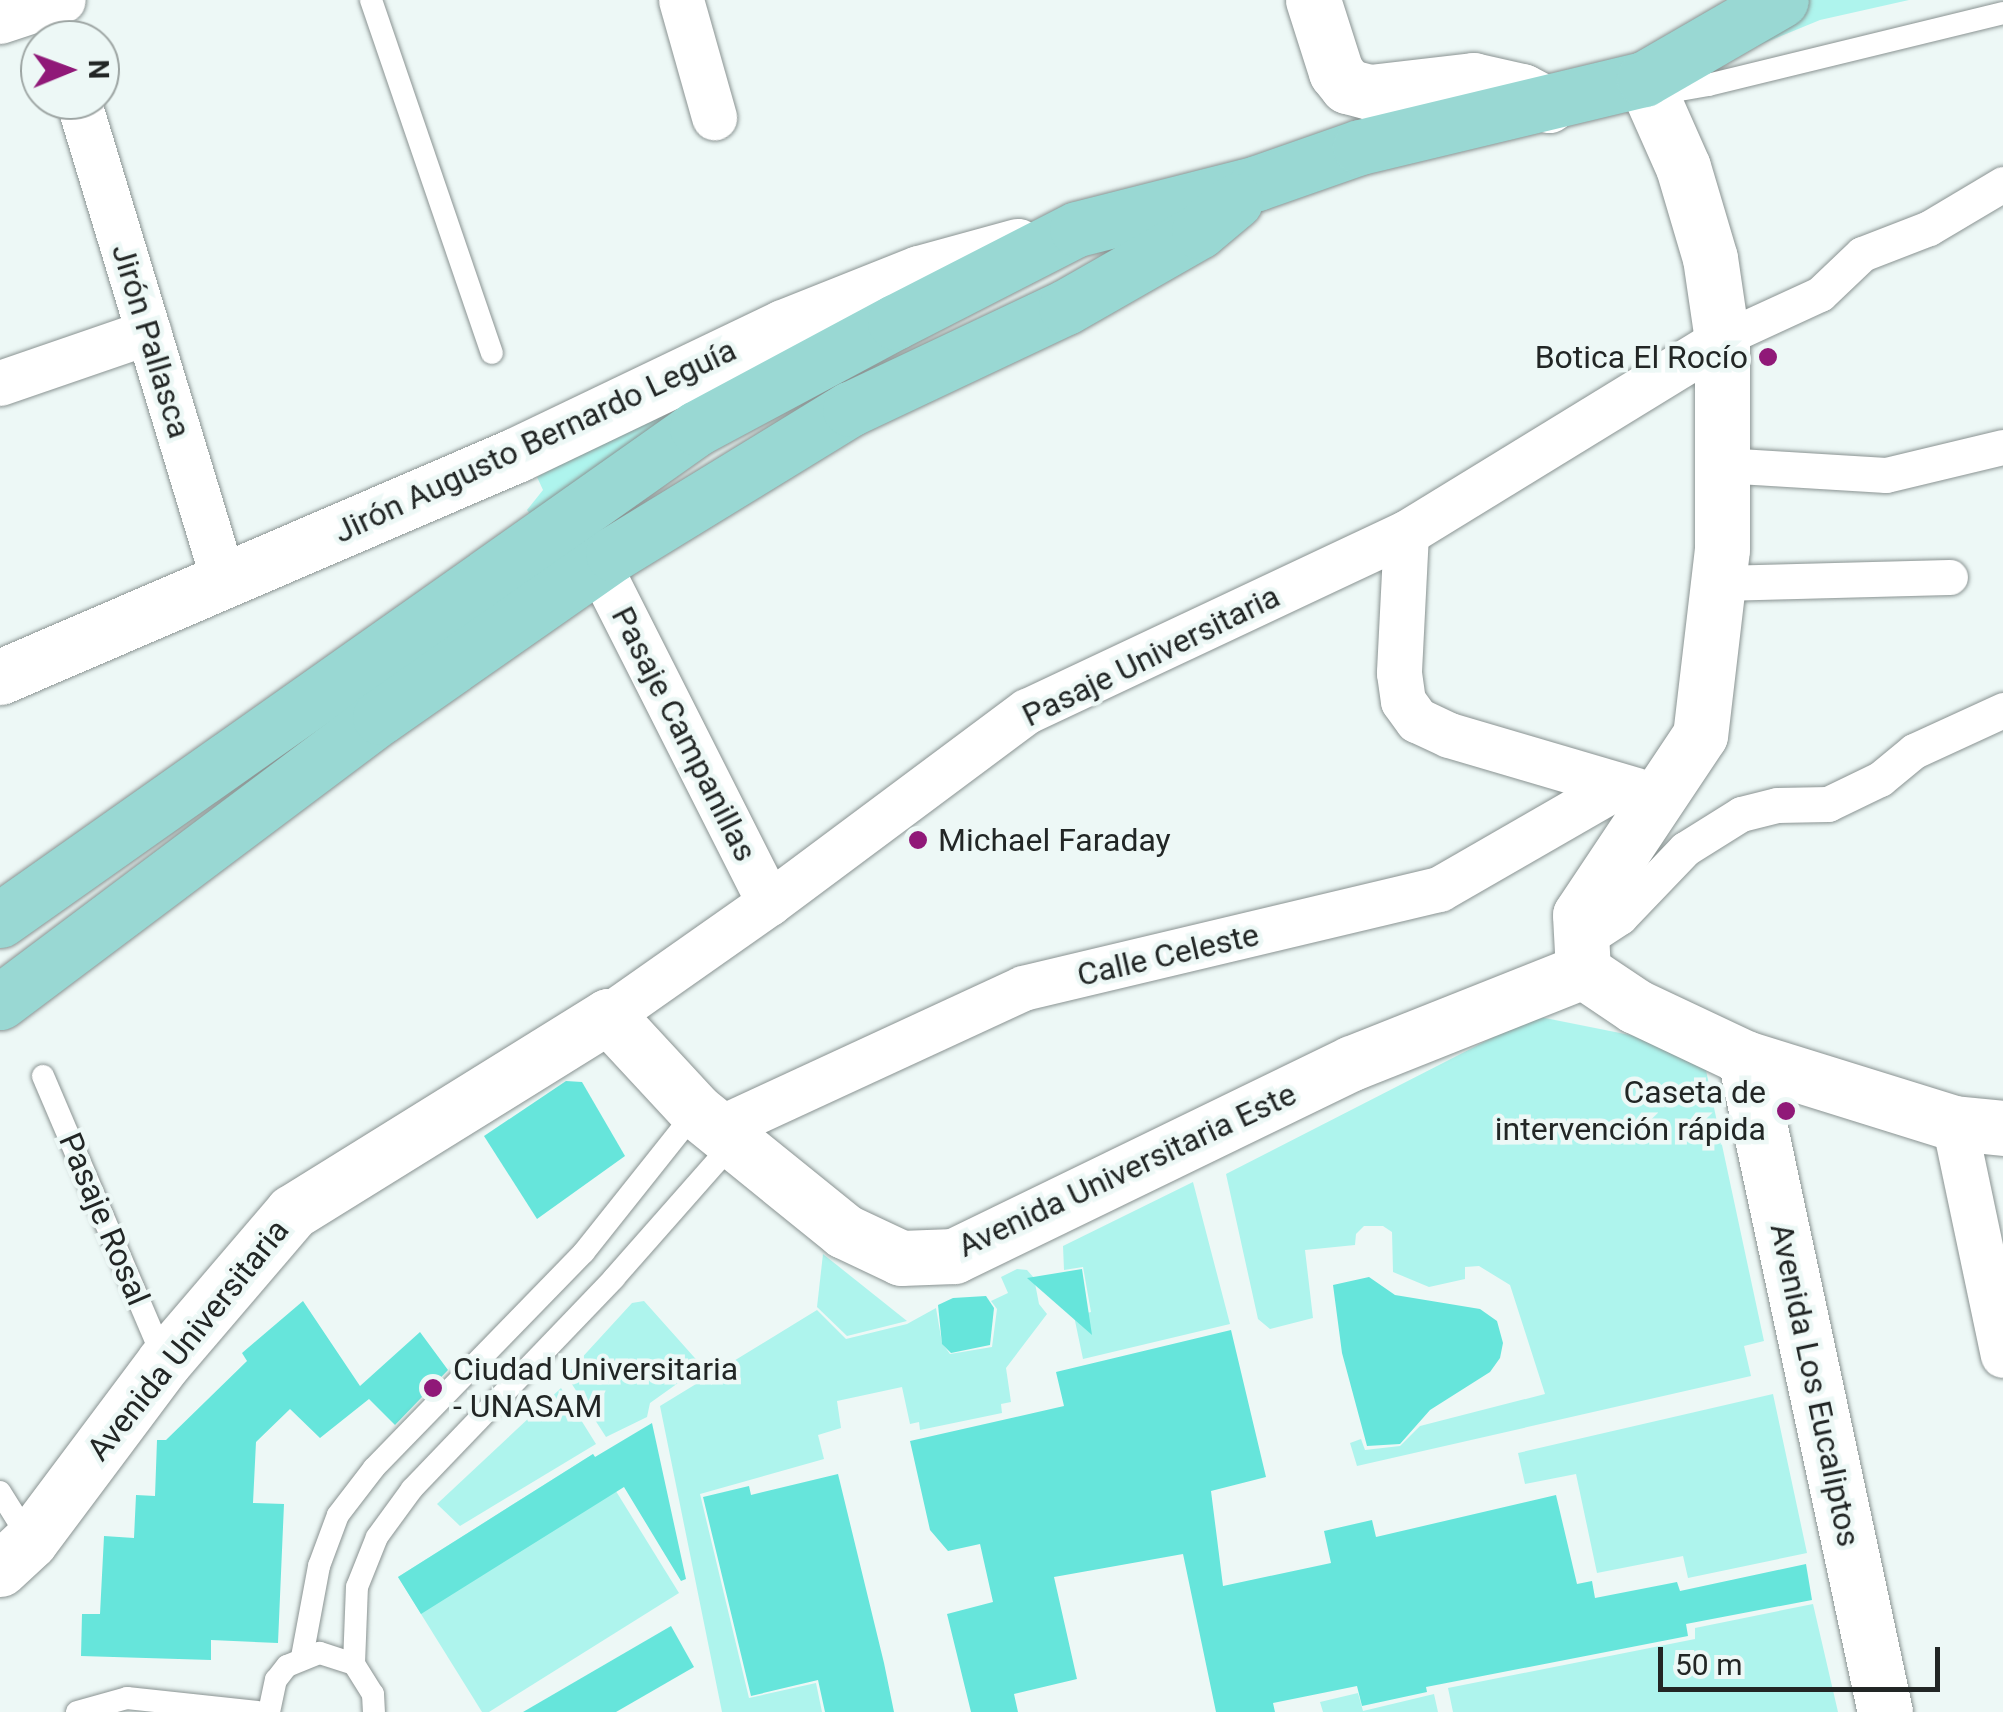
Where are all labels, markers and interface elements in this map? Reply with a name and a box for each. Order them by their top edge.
north arrow [20,20,120,120]
text: N [82,59,115,80]
street label: Jirón Pallasca [103,239,199,443]
street label: Jirón Augusto Bernardo Leguía [328,331,742,551]
place label: Botica El Rocío [1535,338,1748,376]
marker: Botica El Rocío [1757,346,1779,368]
street label: Pasaje Universitaria [1016,577,1286,735]
street label: Pasaje Campanillas [603,600,765,868]
place label: Michael Faraday [938,821,1171,859]
marker: Michael Faraday [907,829,929,851]
street label: Calle Celeste [1073,915,1263,995]
place label: Caseta de intervención rápida [1495,1074,1766,1149]
street label: Avenida Universitaria Este [952,1075,1302,1265]
marker: Caseta de intervención rápida [1775,1100,1797,1122]
street label: Pasaje Rosal [50,1127,158,1311]
street label: Avenida Universitaria [79,1212,297,1468]
street label: Avenida Los Eucaliptos [1762,1220,1868,1550]
place label: Ciudad Universitaria - UNASAM [453,1351,738,1426]
marker: Ciudad Universitaria - UNASAM [422,1377,444,1399]
scale bar [1663,1627,1946,1689]
text: 50 m [1675,1647,1742,1682]

